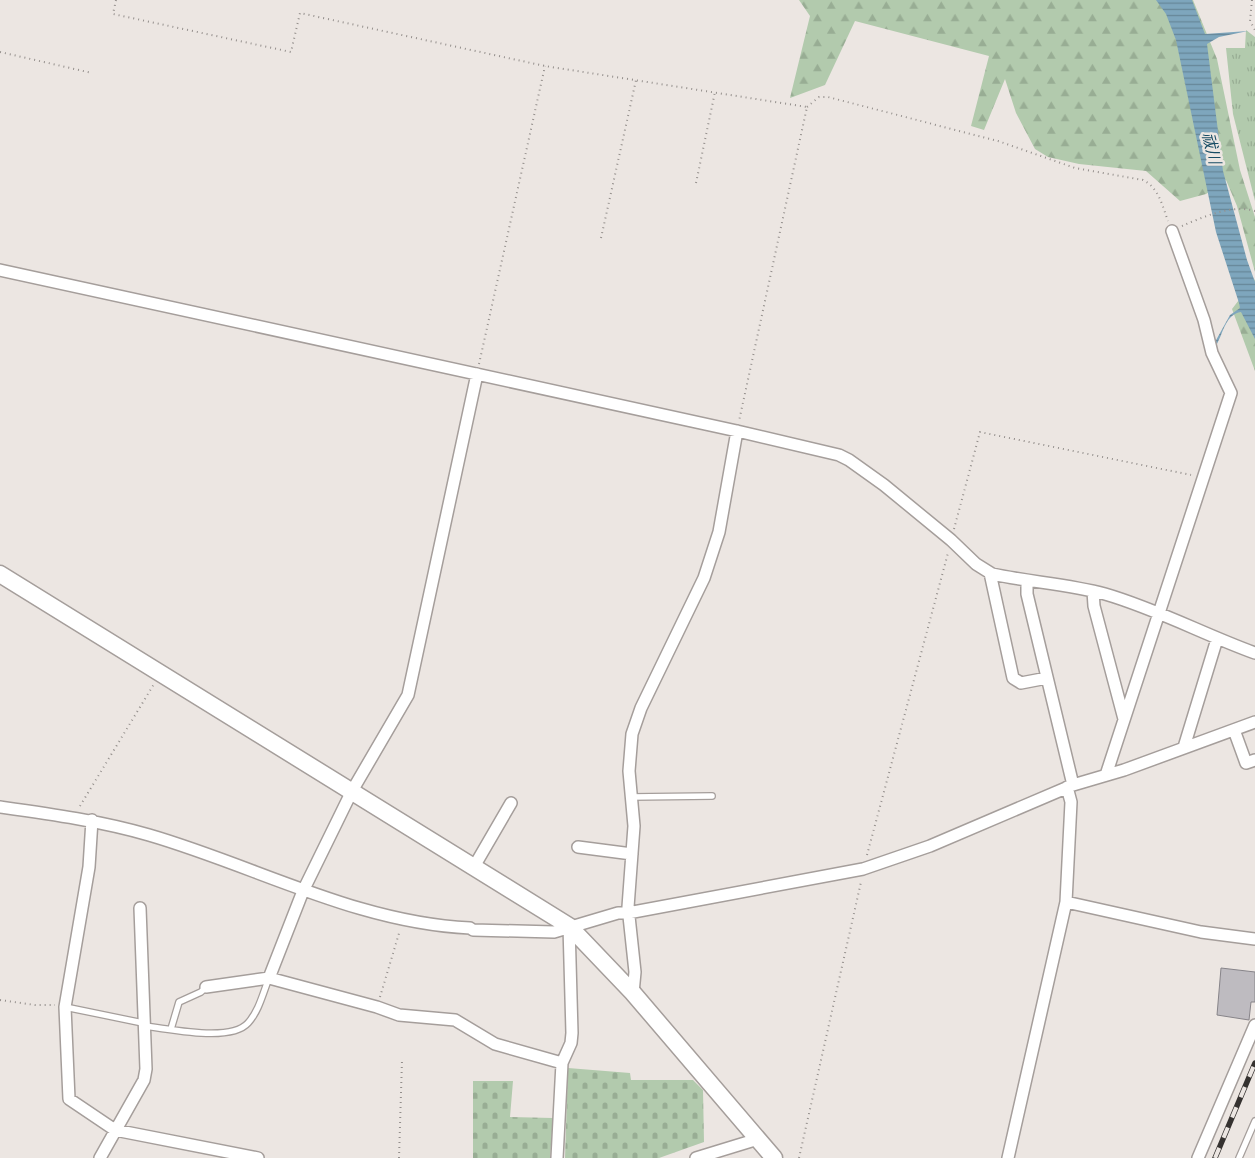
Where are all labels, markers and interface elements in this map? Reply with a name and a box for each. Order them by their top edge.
water label: 祓川 [1197,131,1224,168]

